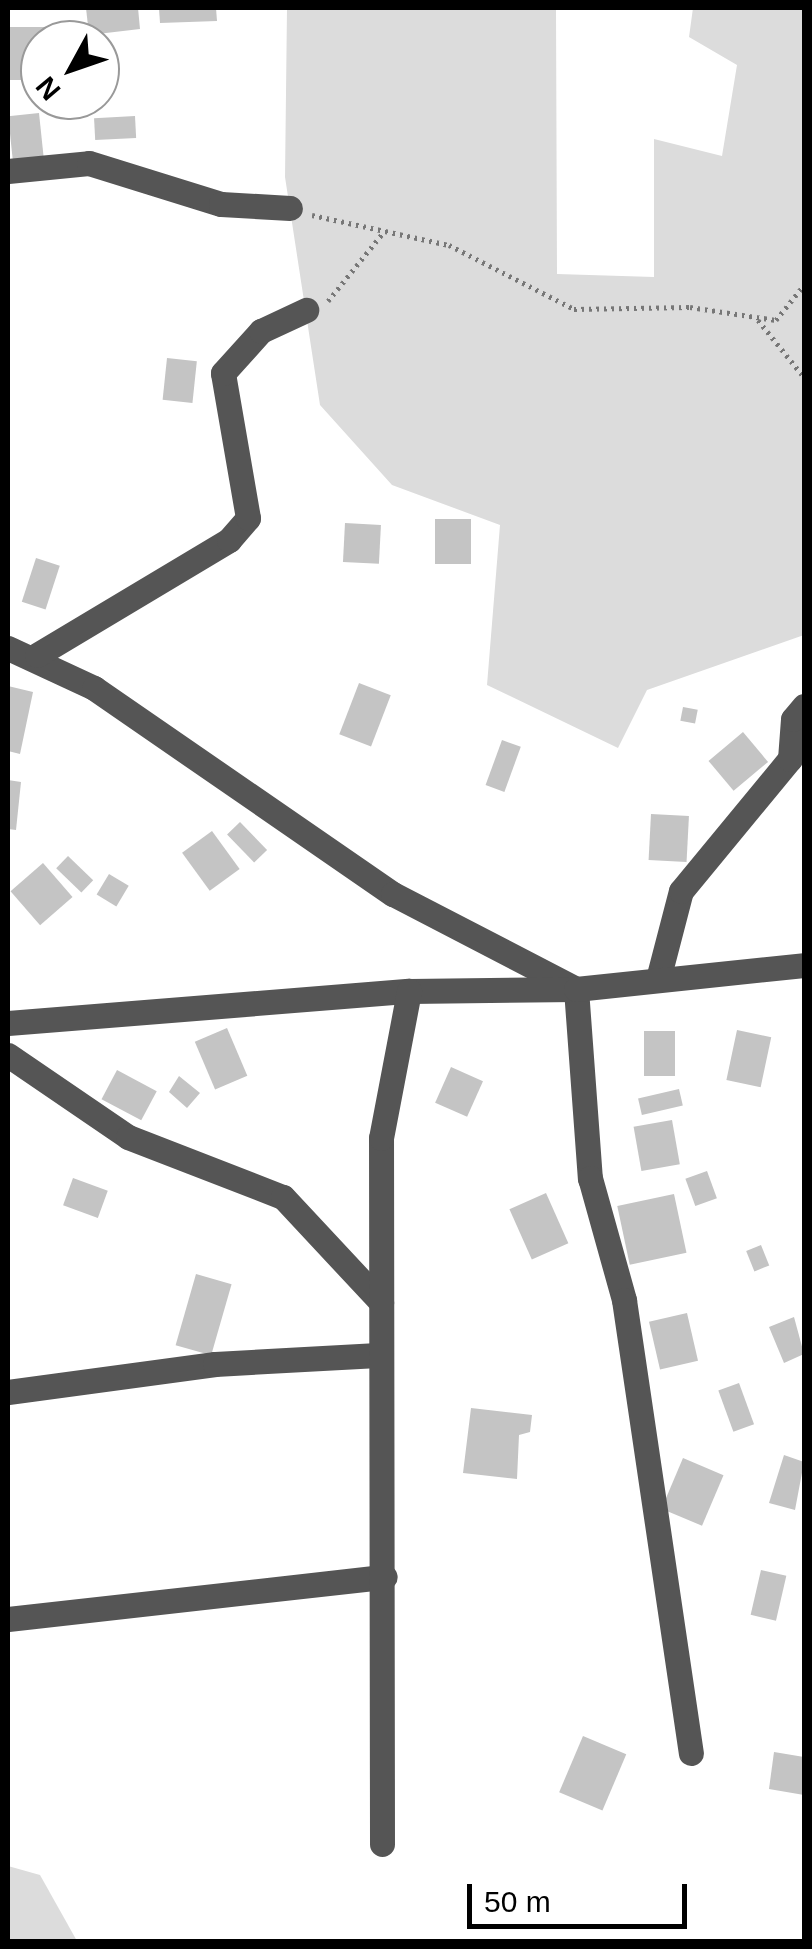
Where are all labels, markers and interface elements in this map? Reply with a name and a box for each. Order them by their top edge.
north arrow [20,20,120,120]
text: N [30,71,67,106]
scale bar [472,1864,692,1926]
text: 50 m [484,1885,551,1918]

